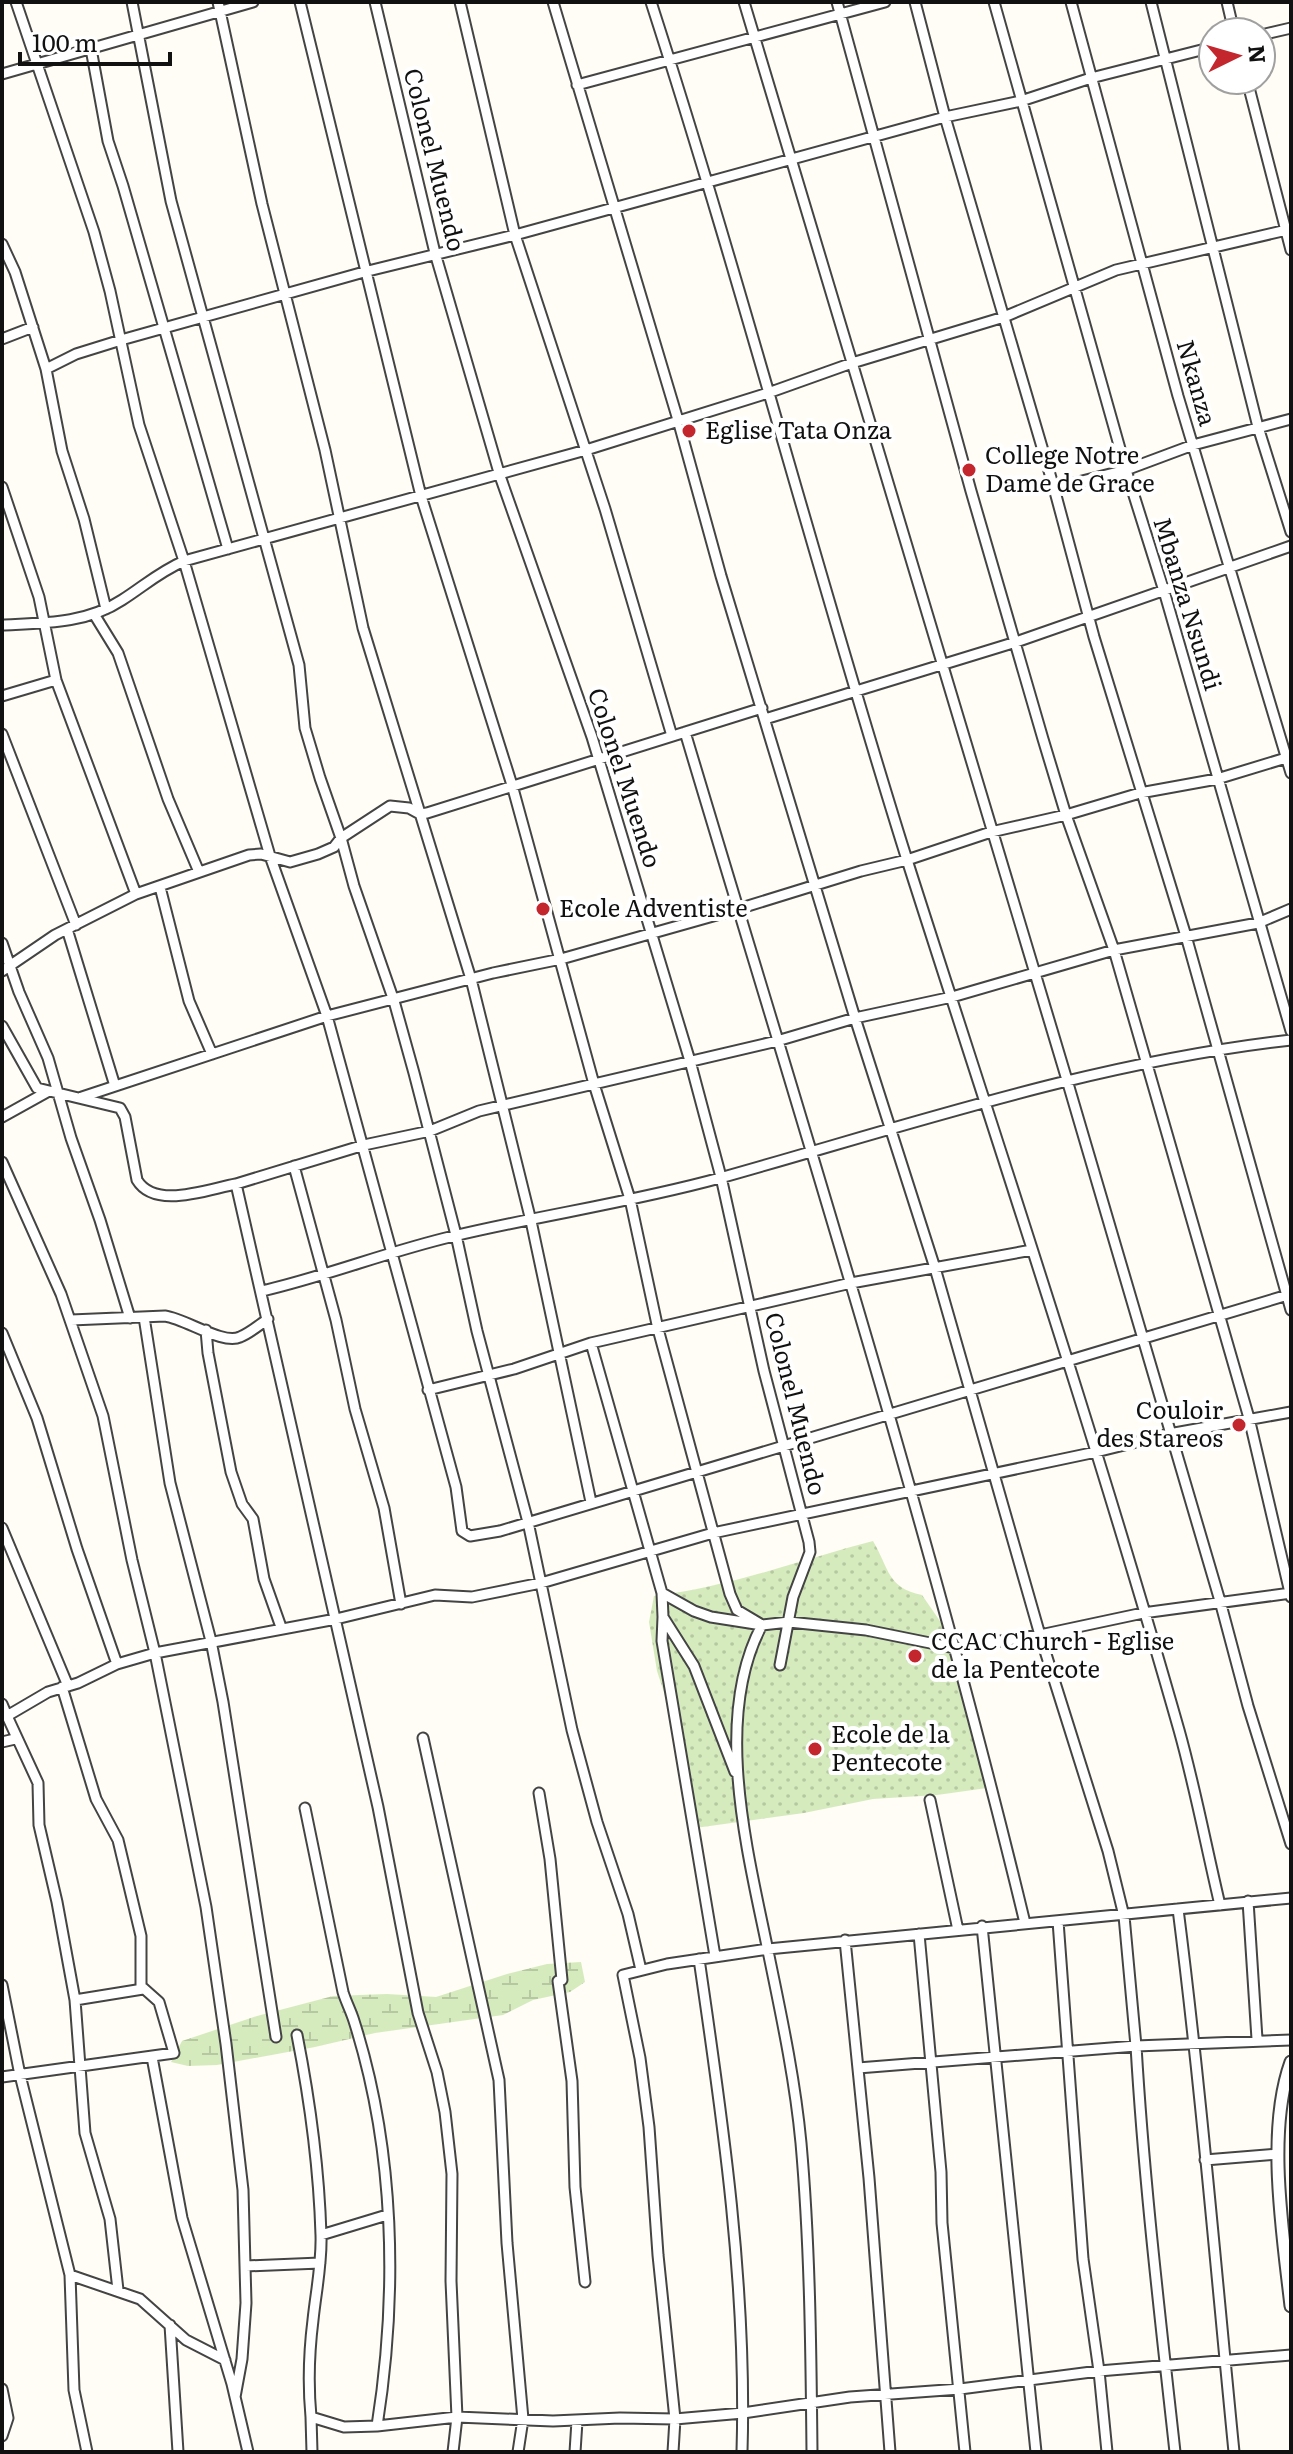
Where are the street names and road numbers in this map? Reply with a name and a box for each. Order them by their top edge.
street label: Colonel Muendo [397,64,476,255]
street label: Nkanza [1170,335,1227,429]
street label: Mbanza Nsundi [1146,512,1232,694]
street label: Colonel Muendo [581,683,672,872]
street label: Colonel Muendo [758,1308,837,1499]

